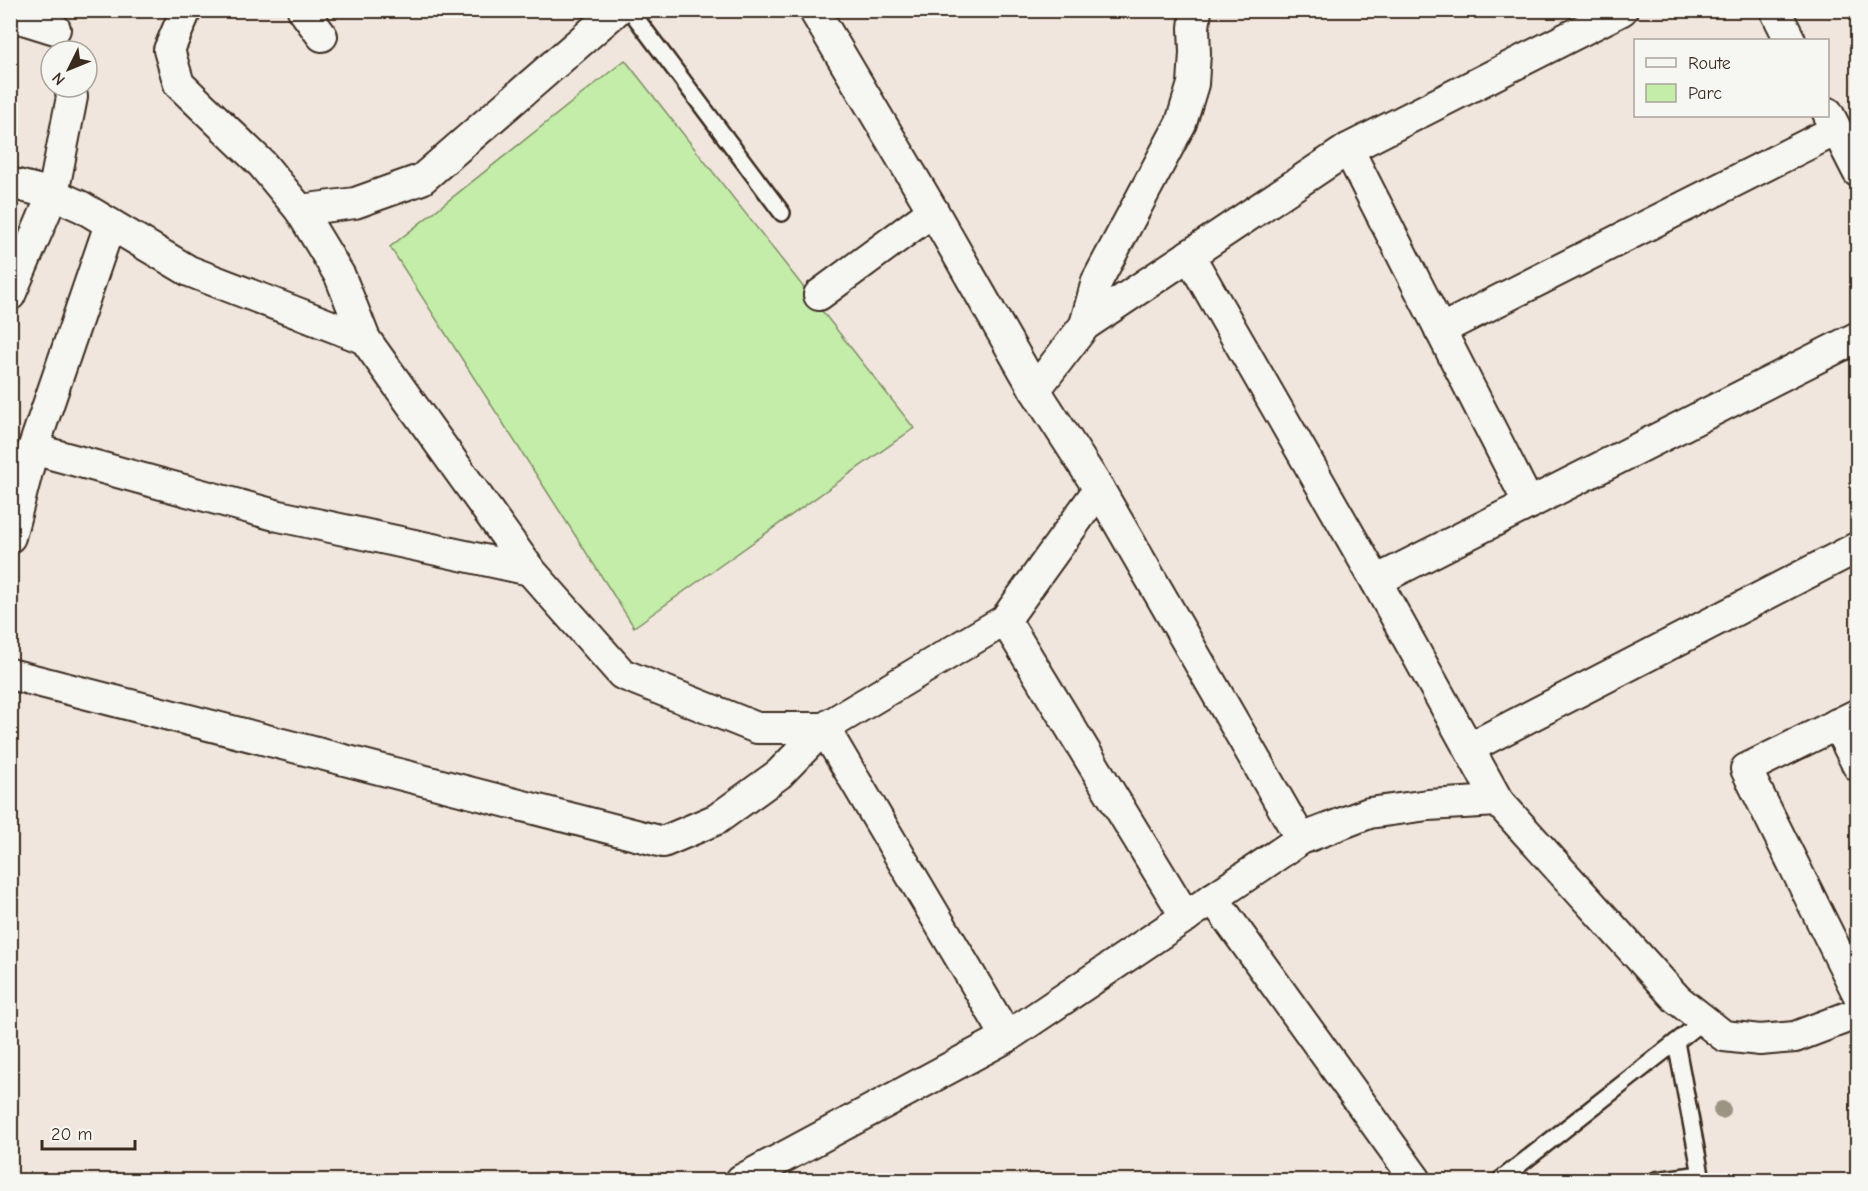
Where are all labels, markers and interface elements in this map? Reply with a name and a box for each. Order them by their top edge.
north arrow [39,39,99,99]
legend [1634,39,1829,117]
text: Route [1688,53,1731,74]
text: N [49,69,69,89]
text: Parc [1688,83,1722,104]
scale bar [42,1113,135,1151]
text: 20 m [51,1124,92,1145]

